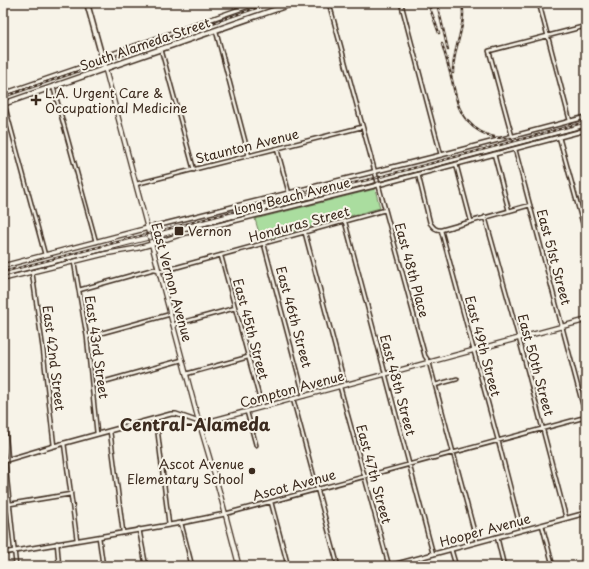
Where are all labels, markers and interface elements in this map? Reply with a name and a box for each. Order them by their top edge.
street label: South Alameda Street [77,12,213,75]
place label: L.A. Urgent Care & Occupational Medicine [45,83,188,117]
marker: L.A. Urgent Care & Occupational Medicine [30,94,42,106]
street label: Staunton Avenue [193,123,301,168]
street label: Long Beach Avenue [232,172,352,219]
street label: Honduras Street [246,201,351,246]
street label: East 51st Street [533,207,576,307]
street label: East Vernon Avenue [147,220,198,344]
street label: East 48th Place [391,220,434,320]
place label: Vernon [188,221,232,240]
marker: Vernon [173,225,185,237]
street label: East 46th Street [272,264,317,370]
street label: East 45th Street [229,276,274,382]
street label: East 49th Street [461,293,506,398]
street label: East 43rd Street [81,294,114,400]
street label: East 42nd Street [39,304,70,412]
street label: East 50th Street [514,312,559,418]
street label: East 48th Street [376,332,421,438]
street label: Compton Avenue [238,365,346,412]
district label: Central-Alameda [120,411,271,437]
street label: East 47th Street [352,422,397,526]
place label: Ascot Avenue Elementary School [127,454,244,488]
street label: Ascot Avenue [250,464,338,505]
marker: Ascot Avenue Elementary School [247,466,257,476]
street label: Hooper Avenue [437,508,532,551]

